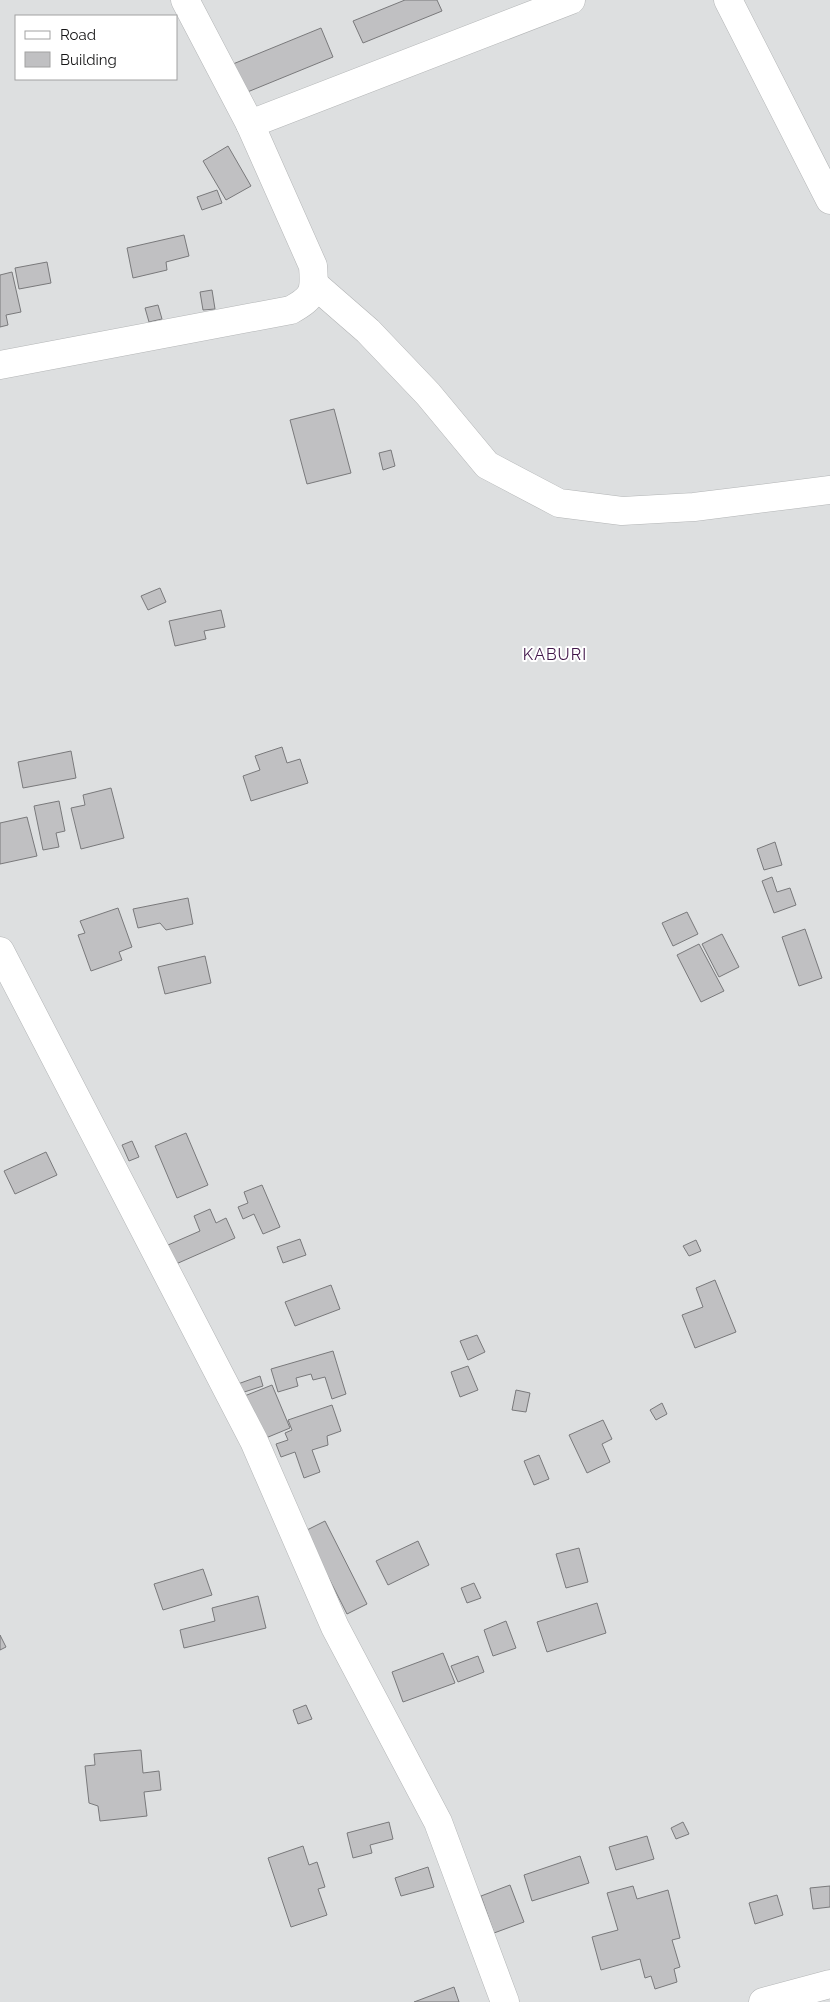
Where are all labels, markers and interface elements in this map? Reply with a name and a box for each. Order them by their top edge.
legend [15,15,178,80]
text: Road [60,26,96,44]
text: Building [60,51,117,69]
district label: KABURI [523,645,587,664]

